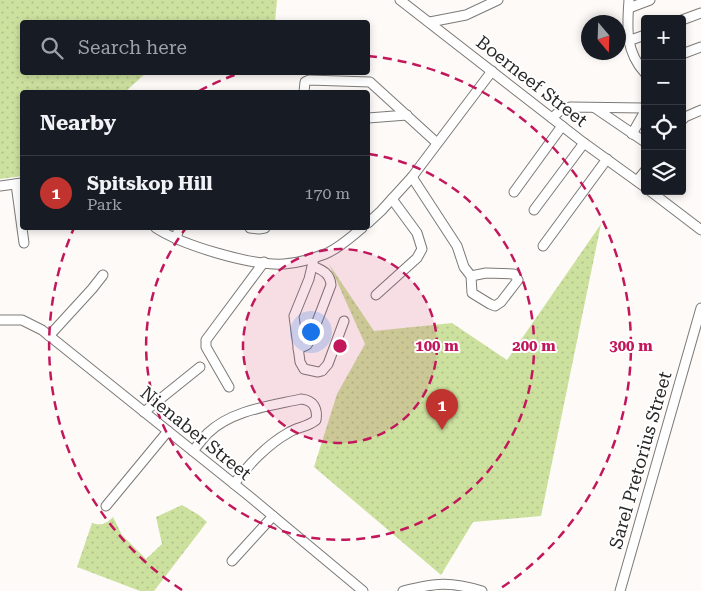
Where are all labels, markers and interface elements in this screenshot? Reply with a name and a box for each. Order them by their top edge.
north arrow [581,15,626,60]
map controls [641,15,686,195]
button: + [641,15,686,60]
search box [20,20,370,75]
street label: Boerneef Street [472,31,592,131]
icon: search [38,34,66,62]
text: Search here [78,36,187,59]
button: − [641,60,686,105]
button: locate [641,105,686,150]
text: Nearby [40,111,116,135]
button: layers [641,150,686,195]
text: Spitskop Hill [87,172,213,195]
text: 1 [52,184,60,203]
text: 170 m [304,184,350,203]
text: Park [87,195,122,214]
your location [298,319,324,345]
centre of rings [331,337,349,355]
text: 100 m [415,337,459,355]
text: 200 m [512,337,556,355]
text: 300 m [609,337,653,355]
street label: Sarel Pretorius Street [605,369,675,551]
street label: Nienaber Street [136,382,256,484]
pin: 1 [426,389,458,430]

